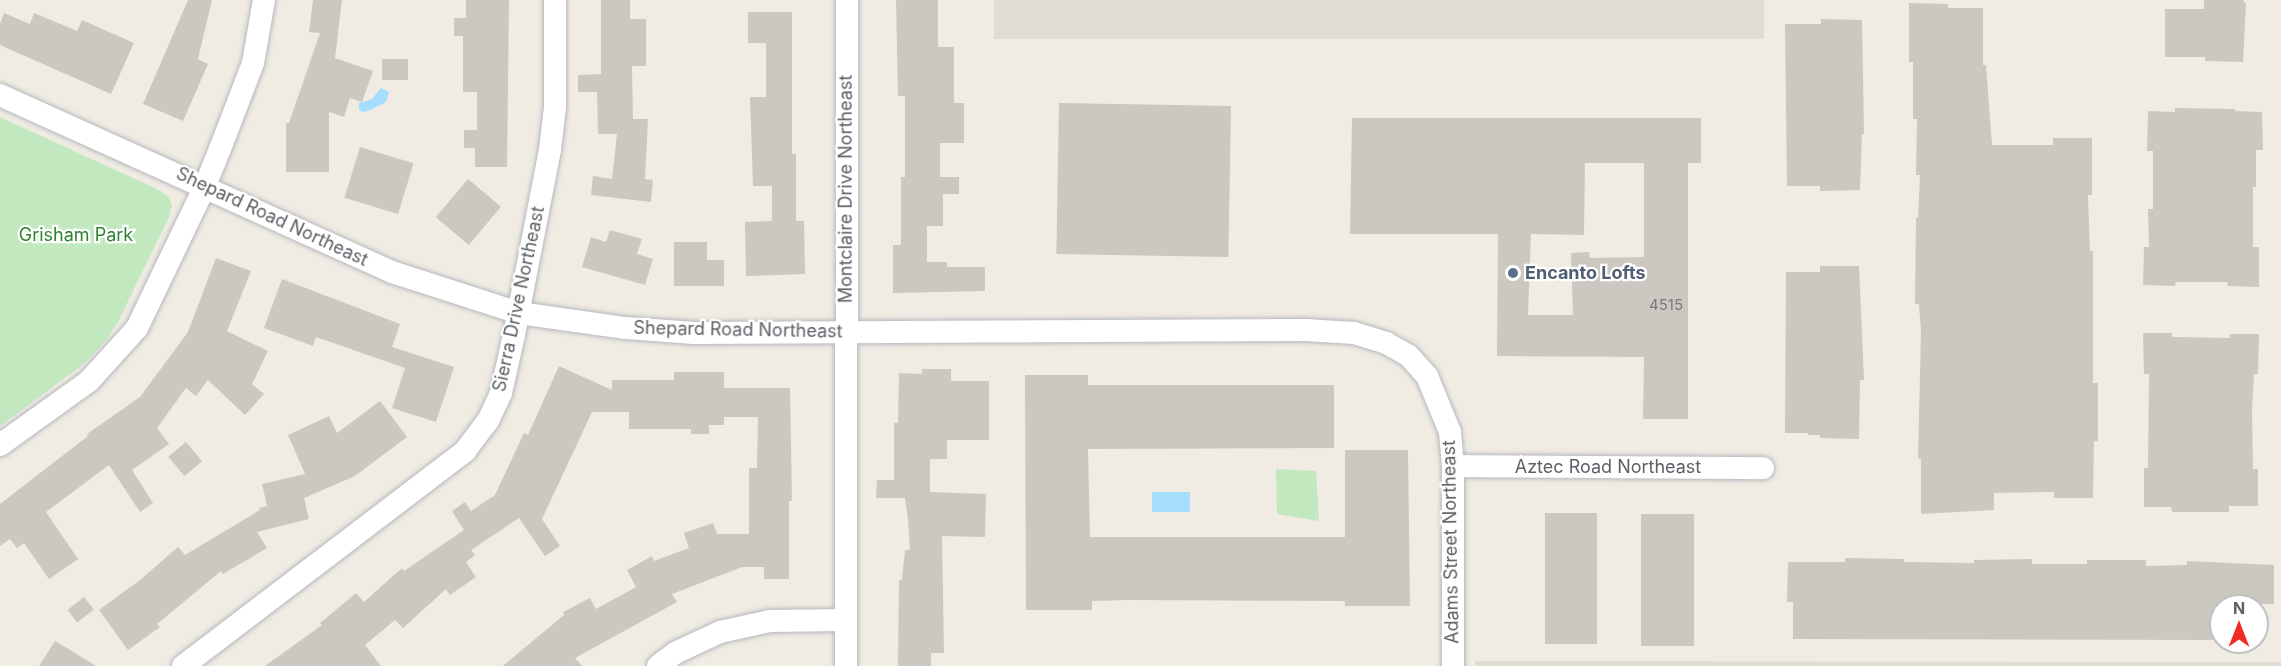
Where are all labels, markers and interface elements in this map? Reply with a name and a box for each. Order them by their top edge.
street label: Montclaire Drive Northeast [835,75,857,303]
street label: Shepard Road Northeast [173,163,371,271]
street label: Sierra Drive Northeast [489,204,549,394]
park label: Grisham Park [19,224,133,246]
place label: Encanto Lofts [1525,262,1645,284]
marker: Encanto Lofts [1506,266,1520,280]
house number: 4515 [1649,296,1683,314]
street label: Shepard Road Northeast [633,317,843,343]
street label: Adams Street Northeast [1438,440,1464,644]
street label: Aztec Road Northeast [1515,456,1701,478]
north arrow [2209,594,2269,654]
text: N [2233,598,2245,618]

